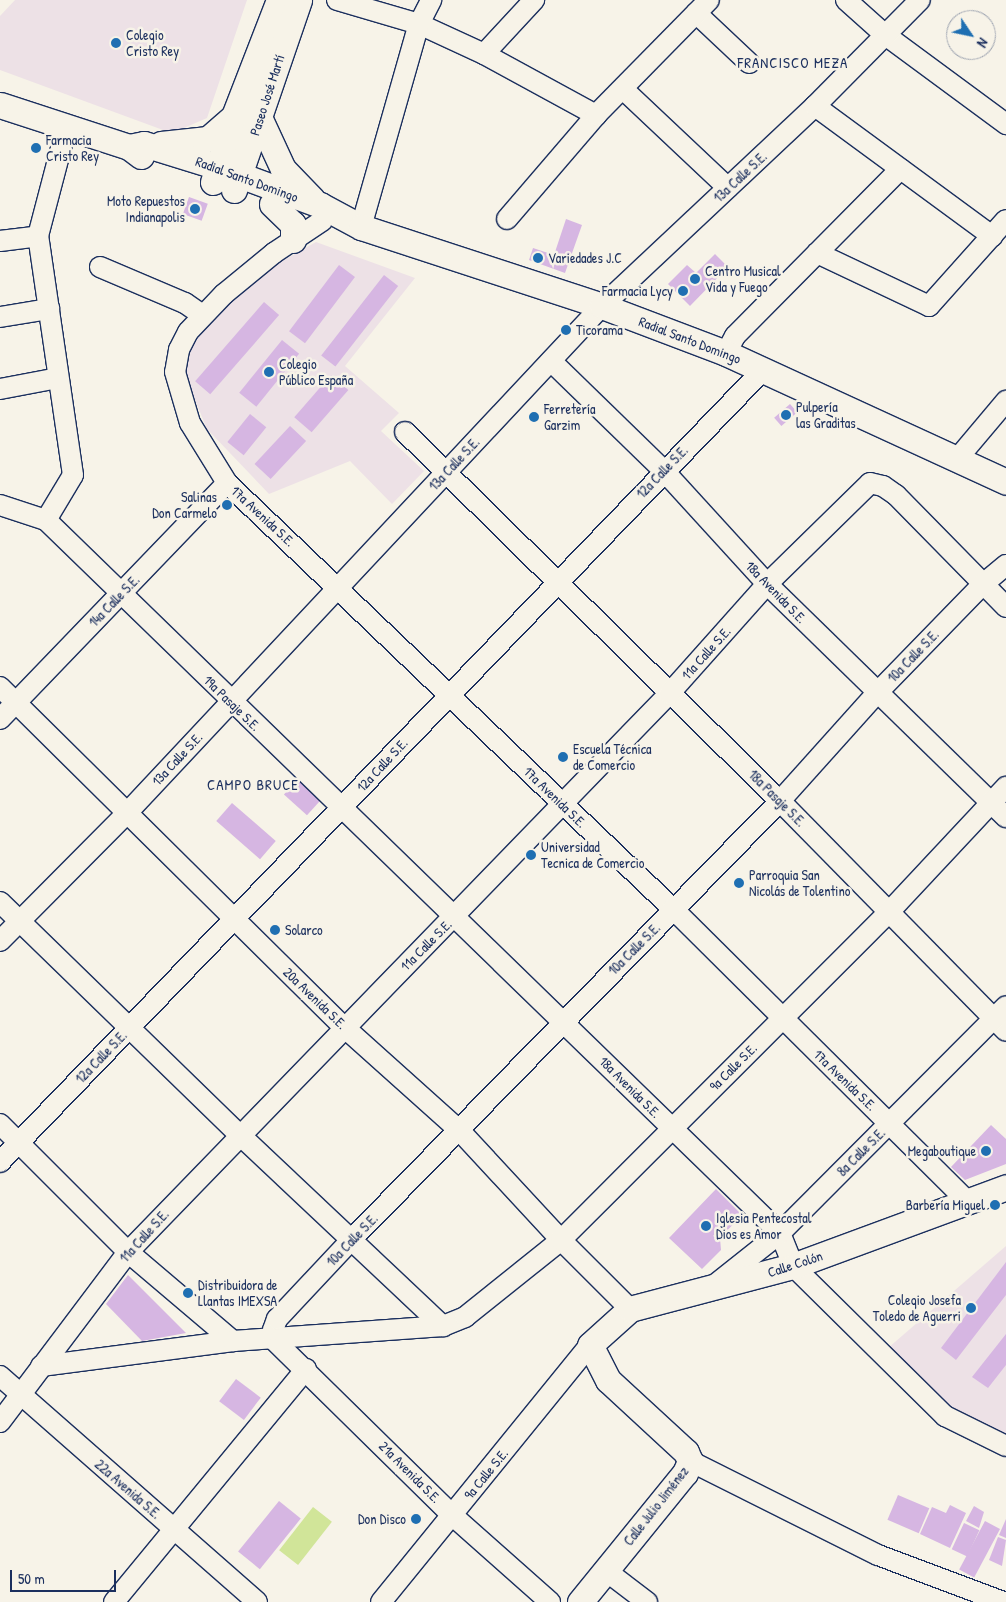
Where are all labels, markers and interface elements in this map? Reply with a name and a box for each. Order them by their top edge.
north arrow [946,10,996,60]
place label: Colegio Cristo Rey [126,27,179,59]
text: N [973,35,993,52]
marker: Colegio Cristo Rey [110,37,122,49]
street label: Paseo José Martí [246,52,288,138]
district label: FRANCISCO MEZA [736,54,850,72]
place label: Farmacia Cristo Rey [46,132,99,164]
marker: Farmacia Cristo Rey [30,142,42,154]
street label: 13a Calle S.E. [710,148,770,206]
street label: Radial Santo Domingo [193,153,301,205]
place label: Moto Repuestos Indianapolis [107,193,185,226]
marker: Moto Repuestos Indianapolis [189,203,201,215]
place label: Variedades J.C [548,250,622,266]
marker: Variedades J.C [532,252,544,264]
place label: Centro Musical Vida y Fuego [705,263,781,296]
marker: Centro Musical Vida y Fuego [689,273,701,285]
place label: Farmacia Lycy [602,283,673,299]
marker: Farmacia Lycy [677,285,689,297]
street label: Radial Santo Domingo [637,313,743,367]
place label: Ticorama [576,322,623,338]
marker: Ticorama [560,324,572,336]
place label: Colegio Público España [279,356,353,388]
marker: Colegio Público España [263,366,275,378]
place label: Pulpería las Graditas [796,399,856,432]
place label: Ferretería Garzim [544,401,596,434]
marker: Pulpería las Graditas [780,409,792,421]
marker: Ferretería Garzim [528,411,540,423]
street label: 13a Calle S.E. [425,434,483,494]
street label: 12a Calle S.E. [633,442,691,502]
street label: 17a Avenida S.E. [228,482,298,550]
place label: Salinas Don Carmelo [152,489,217,522]
marker: Salinas Don Carmelo [221,499,233,511]
street label: 18a Avenida S.E. [742,557,810,627]
street label: 14a Calle S.E. [85,572,143,630]
street label: 11a Calle S.E. [678,623,734,683]
street label: 10a Calle S.E. [884,626,942,686]
street label: 19a Pasaje S.E. [200,672,264,734]
street label: 13a Calle S.E. [148,729,206,789]
street label: 12a Calle S.E. [353,735,411,795]
place label: Escuela Técnica de Comercio [573,741,652,774]
marker: Escuela Técnica de Comercio [557,751,569,763]
street label: 17a Avenida S.E. [520,763,590,831]
street label: 18a Pasaje S.E. [745,766,809,830]
district label: CAMPO BRUCE [206,776,300,794]
place label: Universidad Tecnica de Comercio [541,839,644,872]
marker: Universidad Tecnica de Comercio [525,849,537,861]
place label: Parroquia San Nicolás de Tolentino [749,867,850,900]
marker: Parroquia San Nicolás de Tolentino [733,877,745,889]
street label: 11a Calle S.E. [397,916,455,974]
street label: 10a Calle S.E. [604,919,664,979]
place label: Solarco [285,922,323,938]
marker: Solarco [269,924,281,936]
street label: 20a Avenida S.E. [280,964,350,1032]
street label: 12a Calle S.E. [72,1027,130,1087]
street label: 9a Calle S.E. [706,1040,760,1094]
street label: 17a Avenida S.E. [810,1046,880,1114]
street label: 18a Avenida S.E. [596,1053,664,1121]
street label: 8a Calle S.E. [833,1124,889,1180]
place label: Megaboutique [908,1143,976,1159]
marker: Megaboutique [980,1145,992,1157]
place label: Barbería Miguel [906,1197,985,1213]
marker: Barbería Miguel [989,1199,1001,1211]
street label: 11a Calle S.E. [116,1206,172,1266]
street label: 10a Calle S.E. [323,1210,381,1270]
place label: Iglesia Pentecostal Dios es Amor [716,1210,812,1242]
marker: Iglesia Pentecostal Dios es Amor [700,1220,712,1232]
street label: Calle Colón [765,1247,825,1281]
place label: Distribuidora de Llantas IMEXSA [198,1277,277,1310]
marker: Distribuidora de Llantas IMEXSA [182,1287,194,1299]
place label: Colegio Josefa Toledo de Aguerri [873,1292,961,1324]
marker: Colegio Josefa Toledo de Aguerri [965,1302,977,1314]
street label: 21a Avenida S.E. [376,1438,444,1506]
street label: 9a Calle S.E. [460,1445,512,1503]
street label: 22a Avenida S.E. [92,1456,164,1522]
street label: Calle Julio Jiménez [620,1463,692,1549]
place label: Don Disco [358,1511,406,1527]
marker: Don Disco [410,1513,422,1525]
scale bar [12,1560,119,1592]
text: 50 m [18,1568,45,1589]

